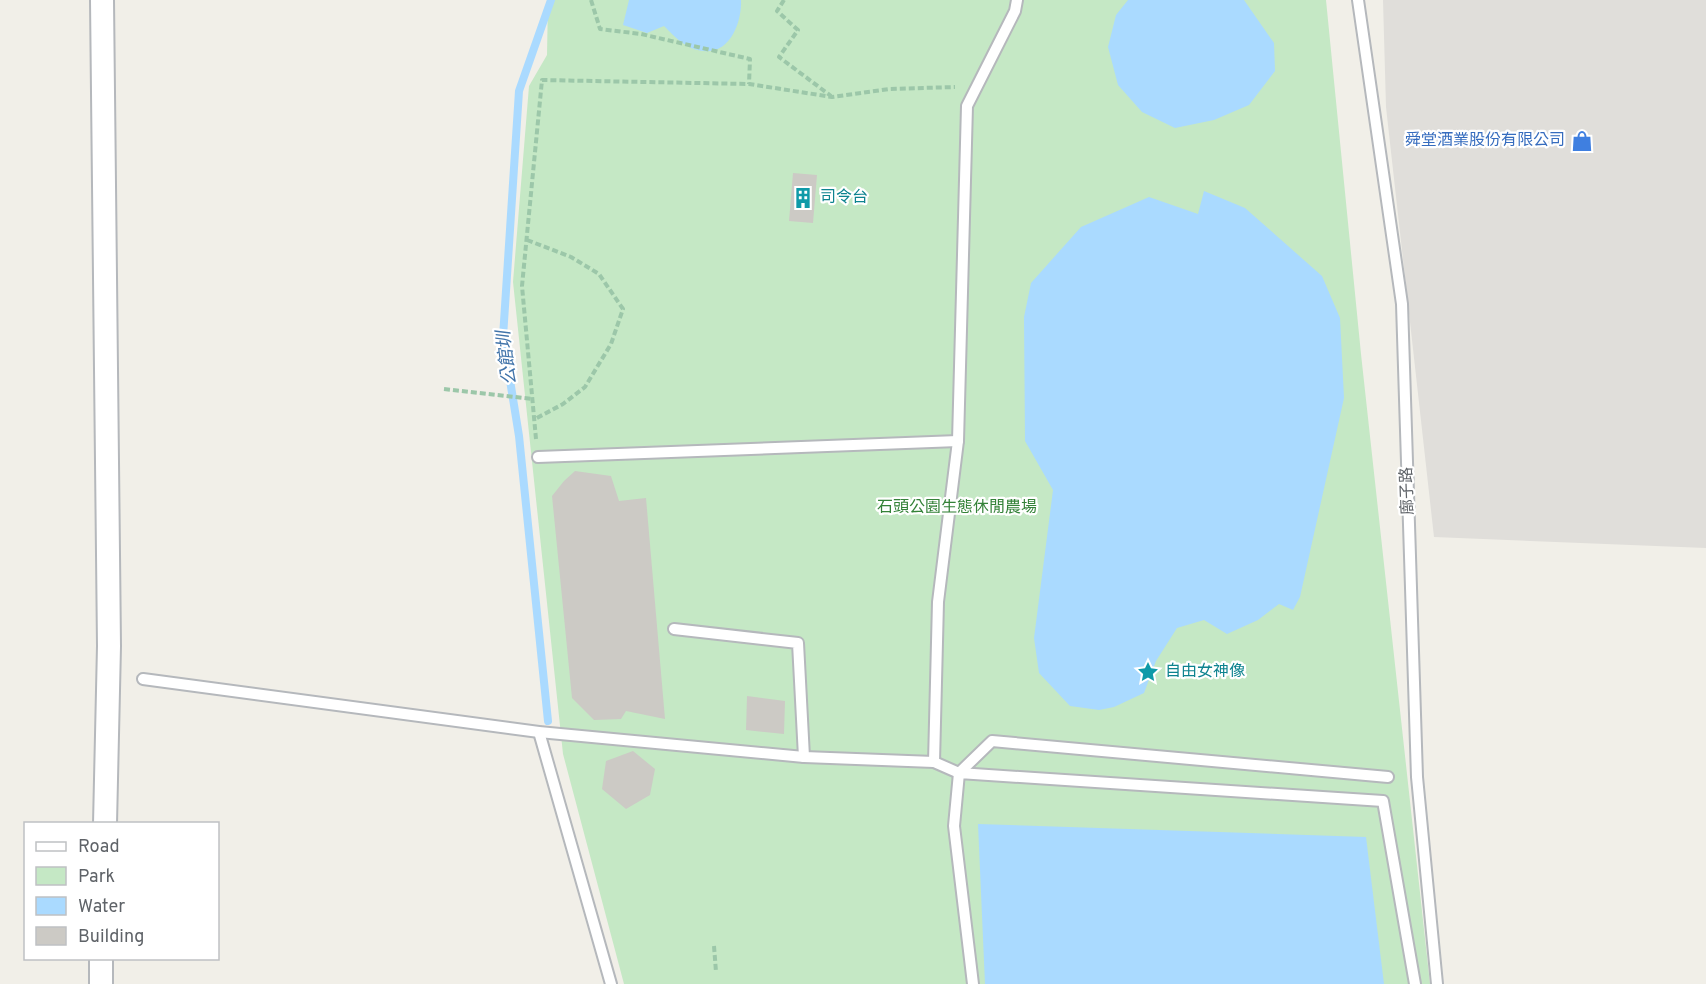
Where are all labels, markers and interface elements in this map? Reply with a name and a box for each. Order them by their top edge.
shop icon: 舜堂酒業股份有限公司 [1570,129,1594,153]
place label: 舜堂酒業股份有限公司 [1405,131,1565,151]
building icon: 司令台 [791,186,815,210]
place label: 司令台 [820,188,868,208]
water label: 公館圳 [493,327,523,386]
street label: 廍子路 [1397,467,1419,515]
park label: 石頭公園生態休閒農場 [877,498,1037,518]
place icon: 自由女神像 [1136,660,1160,684]
place label: 自由女神像 [1165,662,1245,682]
legend [24,822,219,960]
text: Road [78,836,120,859]
text: Park [78,866,115,889]
text: Water [78,896,125,919]
text: Building [78,926,144,949]

